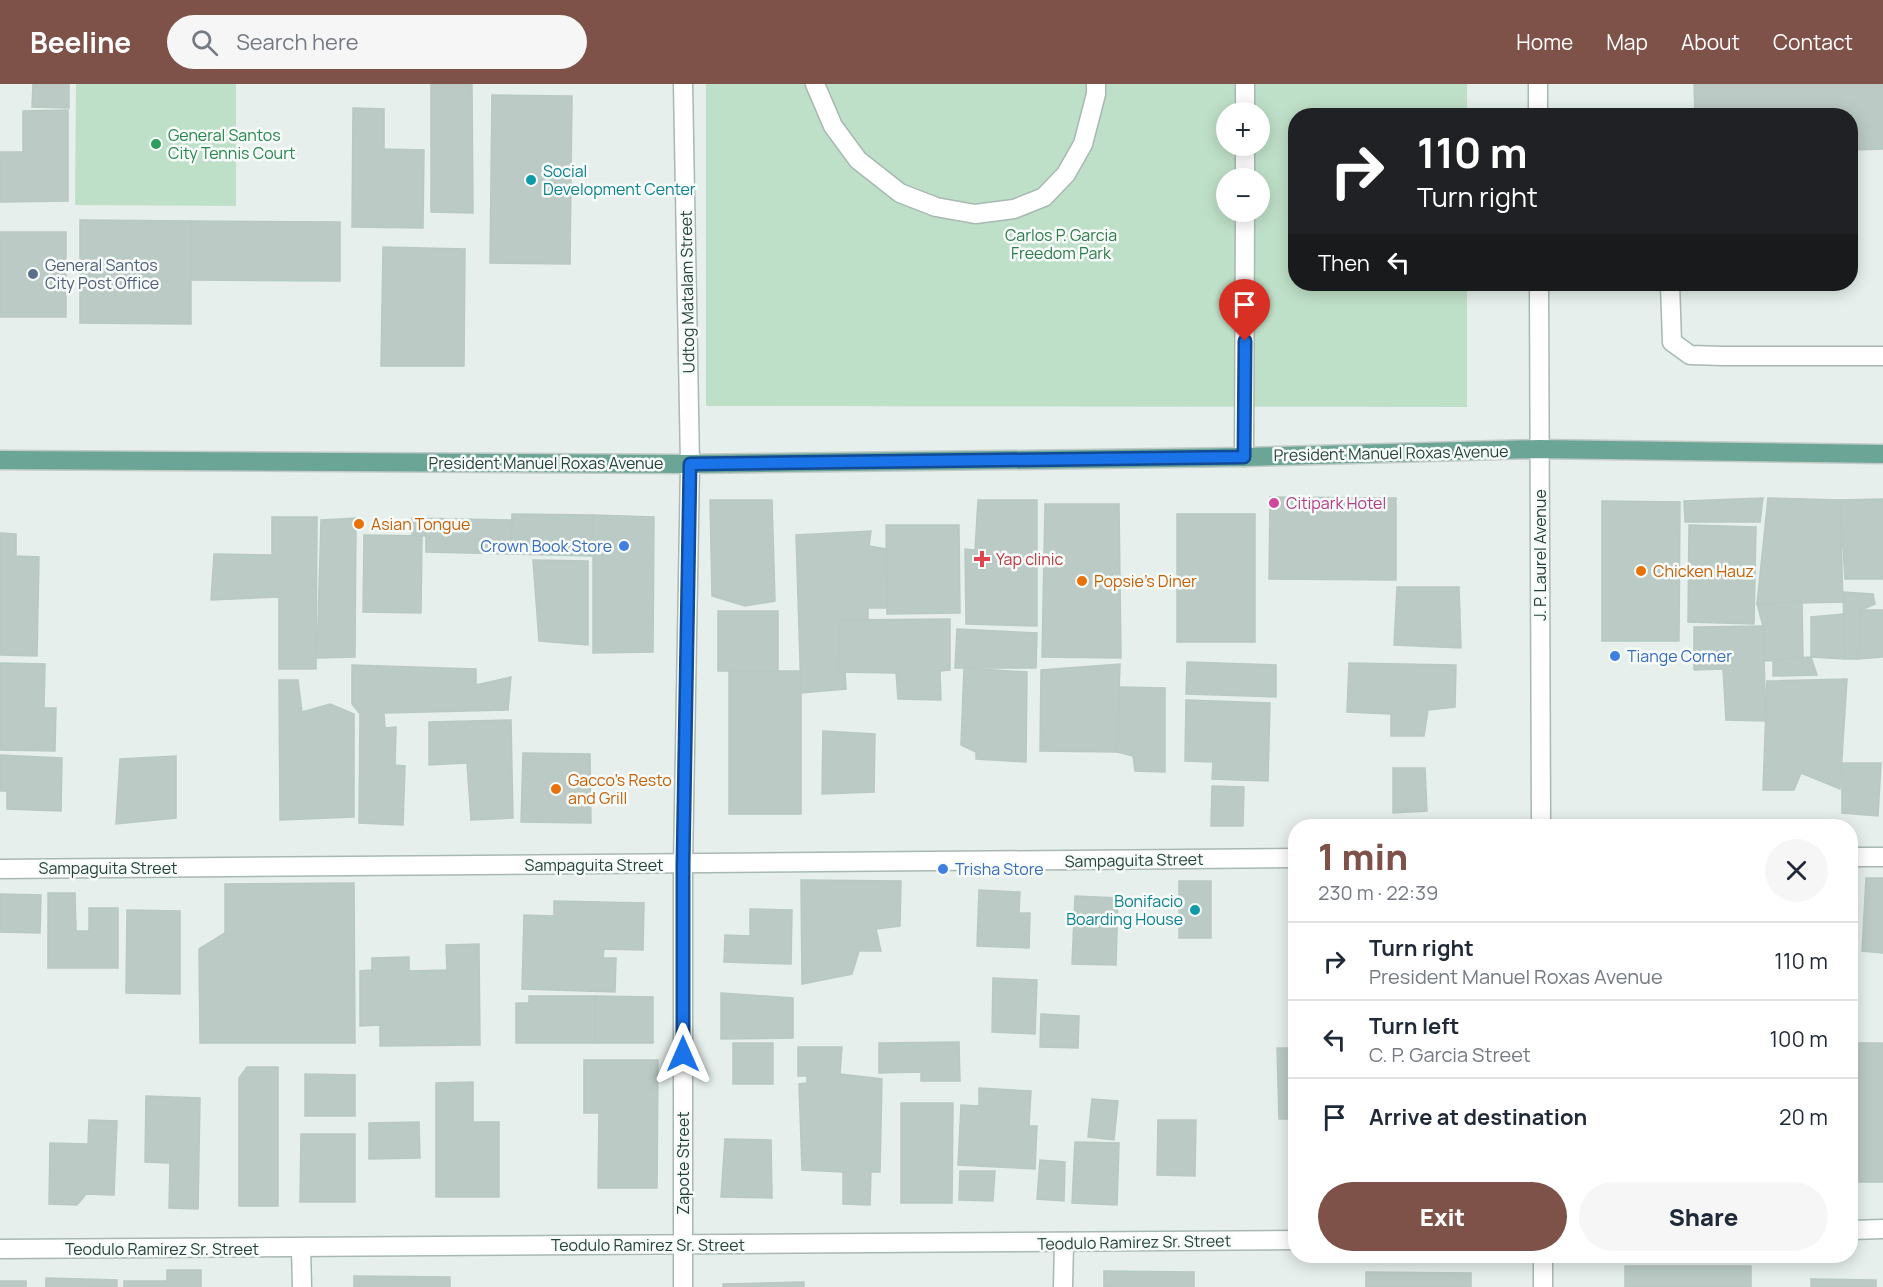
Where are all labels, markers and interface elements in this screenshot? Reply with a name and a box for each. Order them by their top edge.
search box [167,15,587,69]
text: Beeline [30,23,131,61]
icon: search [188,26,221,59]
text: Search here [236,27,359,57]
text: Home [1516,28,1573,56]
text: Map [1606,28,1648,56]
text: About [1681,28,1740,56]
text: Contact [1773,28,1853,56]
map controls [1216,102,1270,222]
button: + [1216,102,1270,156]
text: 110 m [1417,123,1528,181]
place label: General Santos City Tennis Court [168,124,295,164]
icon: right [1318,132,1396,210]
marker: General Santos City Tennis Court [149,137,163,151]
place label: Social Development Center [543,160,696,200]
button: − [1216,168,1270,222]
marker: Social Development Center [524,173,538,187]
text: Turn right [1417,178,1538,215]
street label: Udtog Matalam Street [675,210,699,374]
park label: Carlos P. Garcia Freedom Park [1005,224,1117,264]
icon: left [1382,246,1415,279]
text: Then [1318,248,1370,278]
place label: General Santos City Post Office [45,254,159,294]
marker: General Santos City Post Office [26,267,40,281]
pin [1219,279,1270,341]
icon: arrive [1228,288,1261,321]
street label: President Manuel Roxas Avenue [1273,440,1509,466]
street label: President Manuel Roxas Avenue [429,452,663,474]
street label: J. P. Laurel Avenue [1529,489,1551,621]
place label: Citipark Hotel [1286,492,1386,514]
marker: Citipark Hotel [1267,496,1281,510]
place label: Asian Tongue [371,513,470,535]
marker: Asian Tongue [352,517,366,531]
place label: Crown Book Store [481,535,612,557]
marker: Crown Book Store [617,539,631,553]
place label: Yap clinic [996,548,1064,570]
marker: Yap clinic [973,550,991,568]
place label: Chicken Hauz [1653,560,1754,582]
marker: Chicken Hauz [1634,564,1648,578]
place label: Popsie's Diner [1094,570,1197,592]
marker: Popsie's Diner [1075,574,1089,588]
place label: Tiange Corner [1627,645,1732,667]
marker: Tiange Corner [1608,649,1622,663]
place label: Gacco's Resto and Grill [568,769,672,809]
marker: Gacco's Resto and Grill [549,782,563,796]
text: 1 min [1318,832,1408,881]
button: close [1765,839,1828,902]
street label: Sampaguita Street [1064,848,1204,872]
street label: Sampaguita Street [525,854,663,876]
street label: Sampaguita Street [39,857,177,879]
place label: Trisha Store [955,858,1044,880]
marker: Trisha Store [936,862,950,876]
text: 230 m · 22:39 [1318,879,1438,906]
place label: Bonifacio Boarding House [1066,890,1183,930]
marker: Bonifacio Boarding House [1188,903,1202,917]
text: Turn right [1369,933,1474,963]
icon: right [1318,945,1351,978]
text: 110 m [1774,946,1828,976]
text: President Manuel Roxas Avenue [1369,963,1663,990]
text: Turn left [1369,1011,1459,1041]
position arrow [651,1022,715,1086]
icon: left [1318,1023,1351,1056]
text: 100 m [1770,1024,1828,1054]
text: C. P. Garcia Street [1369,1041,1531,1068]
icon: arrive [1318,1101,1351,1134]
text: Arrive at destination [1369,1102,1587,1132]
text: 20 m [1779,1102,1828,1132]
street label: Zapote Street [672,1111,694,1215]
button: Exit [1318,1182,1567,1251]
button: Share [1579,1182,1828,1251]
street label: Teodulo Ramirez Sr. Street [1037,1229,1231,1255]
street label: Teodulo Ramirez Sr. Street [551,1234,745,1256]
street label: Teodulo Ramirez Sr. Street [65,1238,259,1260]

